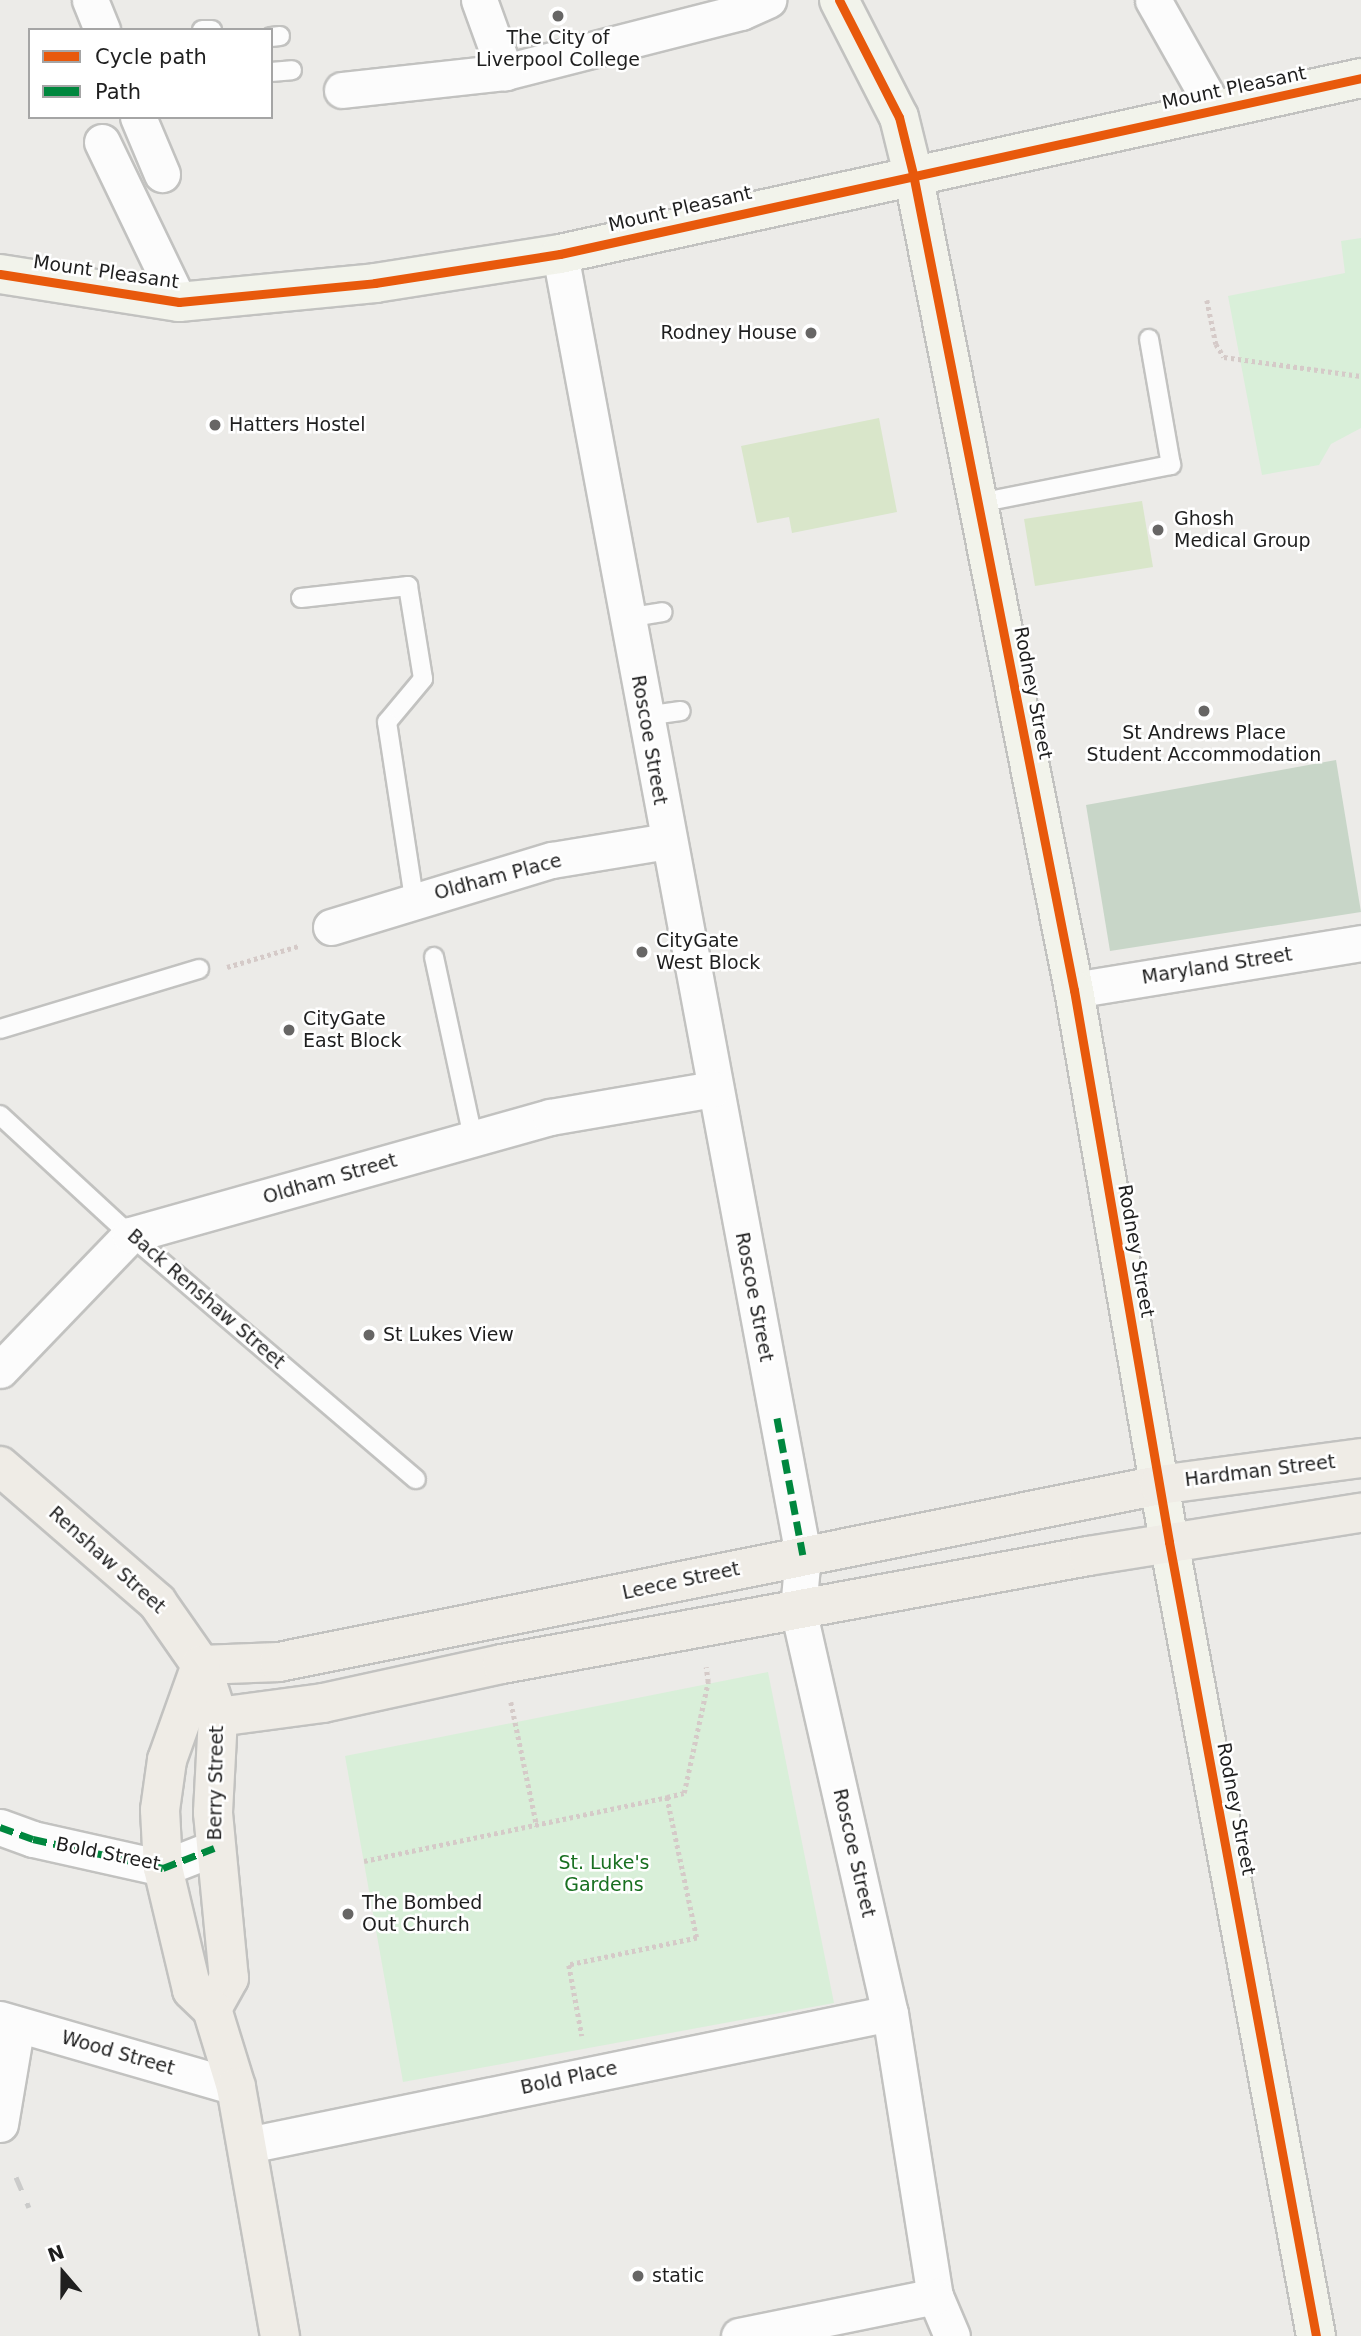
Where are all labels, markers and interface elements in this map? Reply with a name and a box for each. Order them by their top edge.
marker: The City of Liverpool College [550,8,566,24]
place label: The City of Liverpool College [476,27,640,71]
legend [28,28,273,119]
text: Cycle path [95,45,207,69]
street label: Mount Pleasant [1160,62,1308,114]
text: Path [95,80,141,104]
street label: Mount Pleasant [606,181,754,237]
street label: Mount Pleasant [32,251,180,293]
place label: Rodney House [660,322,797,344]
marker: Rodney House [803,325,819,341]
place label: Hatters Hostel [229,414,365,436]
marker: Hatters Hostel [207,417,223,433]
place label: Ghosh Medical Group [1174,508,1311,552]
marker: Ghosh Medical Group [1148,520,1168,540]
street label: Rodney Street [1009,625,1057,761]
street label: Roscoe Street [626,673,672,807]
marker: St Andrews Place Student Accommodation [1196,703,1212,719]
place label: St Andrews Place Student Accommodation [1087,722,1321,766]
street label: Oldham Place [432,849,564,905]
place label: CityGate West Block [656,930,760,974]
street label: Maryland Street [1140,943,1294,989]
marker: CityGate West Block [634,944,650,960]
place label: CityGate East Block [303,1008,401,1052]
marker: CityGate East Block [281,1022,297,1038]
street label: Oldham Street [260,1149,400,1209]
street label: Rodney Street [1113,1183,1159,1319]
street label: Back Renshaw Street [123,1224,289,1374]
street label: Roscoe Street [730,1230,778,1364]
place label: St Lukes View [383,1324,514,1346]
marker: St Lukes View [361,1327,377,1343]
street label: Hardman Street [1183,1450,1337,1492]
street label: Renshaw Street [44,1502,170,1618]
street label: Leece Street [620,1557,742,1605]
street label: Berry Street [204,1725,228,1841]
street label: Rodney Street [1212,1741,1260,1877]
street label: Roscoe Street [828,1786,880,1920]
street label: Bold Street [54,1833,162,1875]
park label: St. Luke's Gardens [558,1852,650,1896]
place label: The Bombed Out Church [362,1892,482,1936]
marker: The Bombed Out Church [340,1906,356,1922]
street label: Wood Street [59,2026,177,2080]
street label: Bold Place [518,2057,620,2099]
north arrow [28,2238,98,2308]
text: N [45,2240,67,2266]
place label: static [652,2265,704,2287]
marker: static [630,2268,646,2284]

